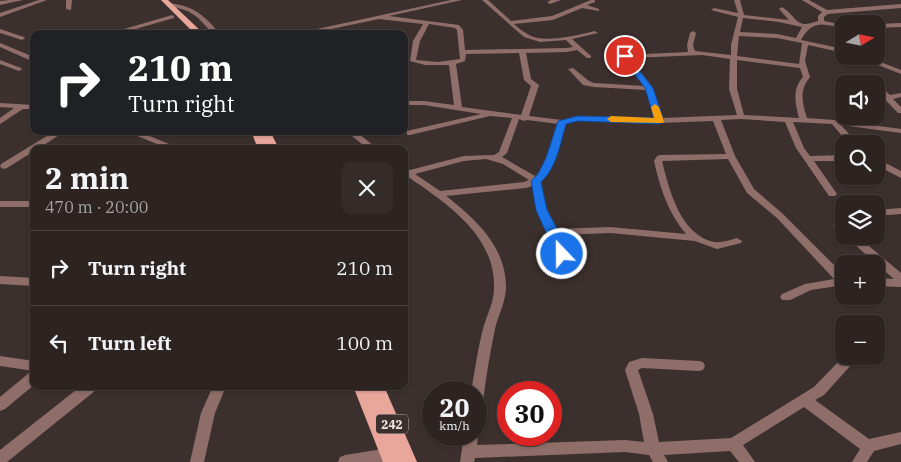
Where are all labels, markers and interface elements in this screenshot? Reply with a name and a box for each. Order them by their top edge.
north arrow [835,15,885,65]
map controls [835,15,885,365]
pin [604,35,646,77]
icon: arrive [611,42,639,70]
text: 210 m [128,45,233,91]
icon: right [45,50,110,115]
button: sound [835,75,885,125]
text: Turn right [128,89,235,118]
button: search [835,135,885,185]
text: 2 min [45,158,129,197]
button: close [341,162,393,214]
button: layers [835,195,885,245]
text: 470 m · 20:00 [45,197,148,217]
position arrow [535,227,587,279]
icon: right [45,254,73,282]
button: + [835,255,885,305]
text: Turn right [88,256,186,280]
text: 210 m [336,256,393,280]
button: − [835,315,885,365]
icon: left [45,329,73,357]
text: Turn left [88,331,171,355]
text: 100 m [336,331,393,355]
speed limit sign: 30 [497,381,562,446]
text: 20 [439,391,470,424]
road number: 242 [376,414,408,434]
text: km/h [439,418,470,433]

